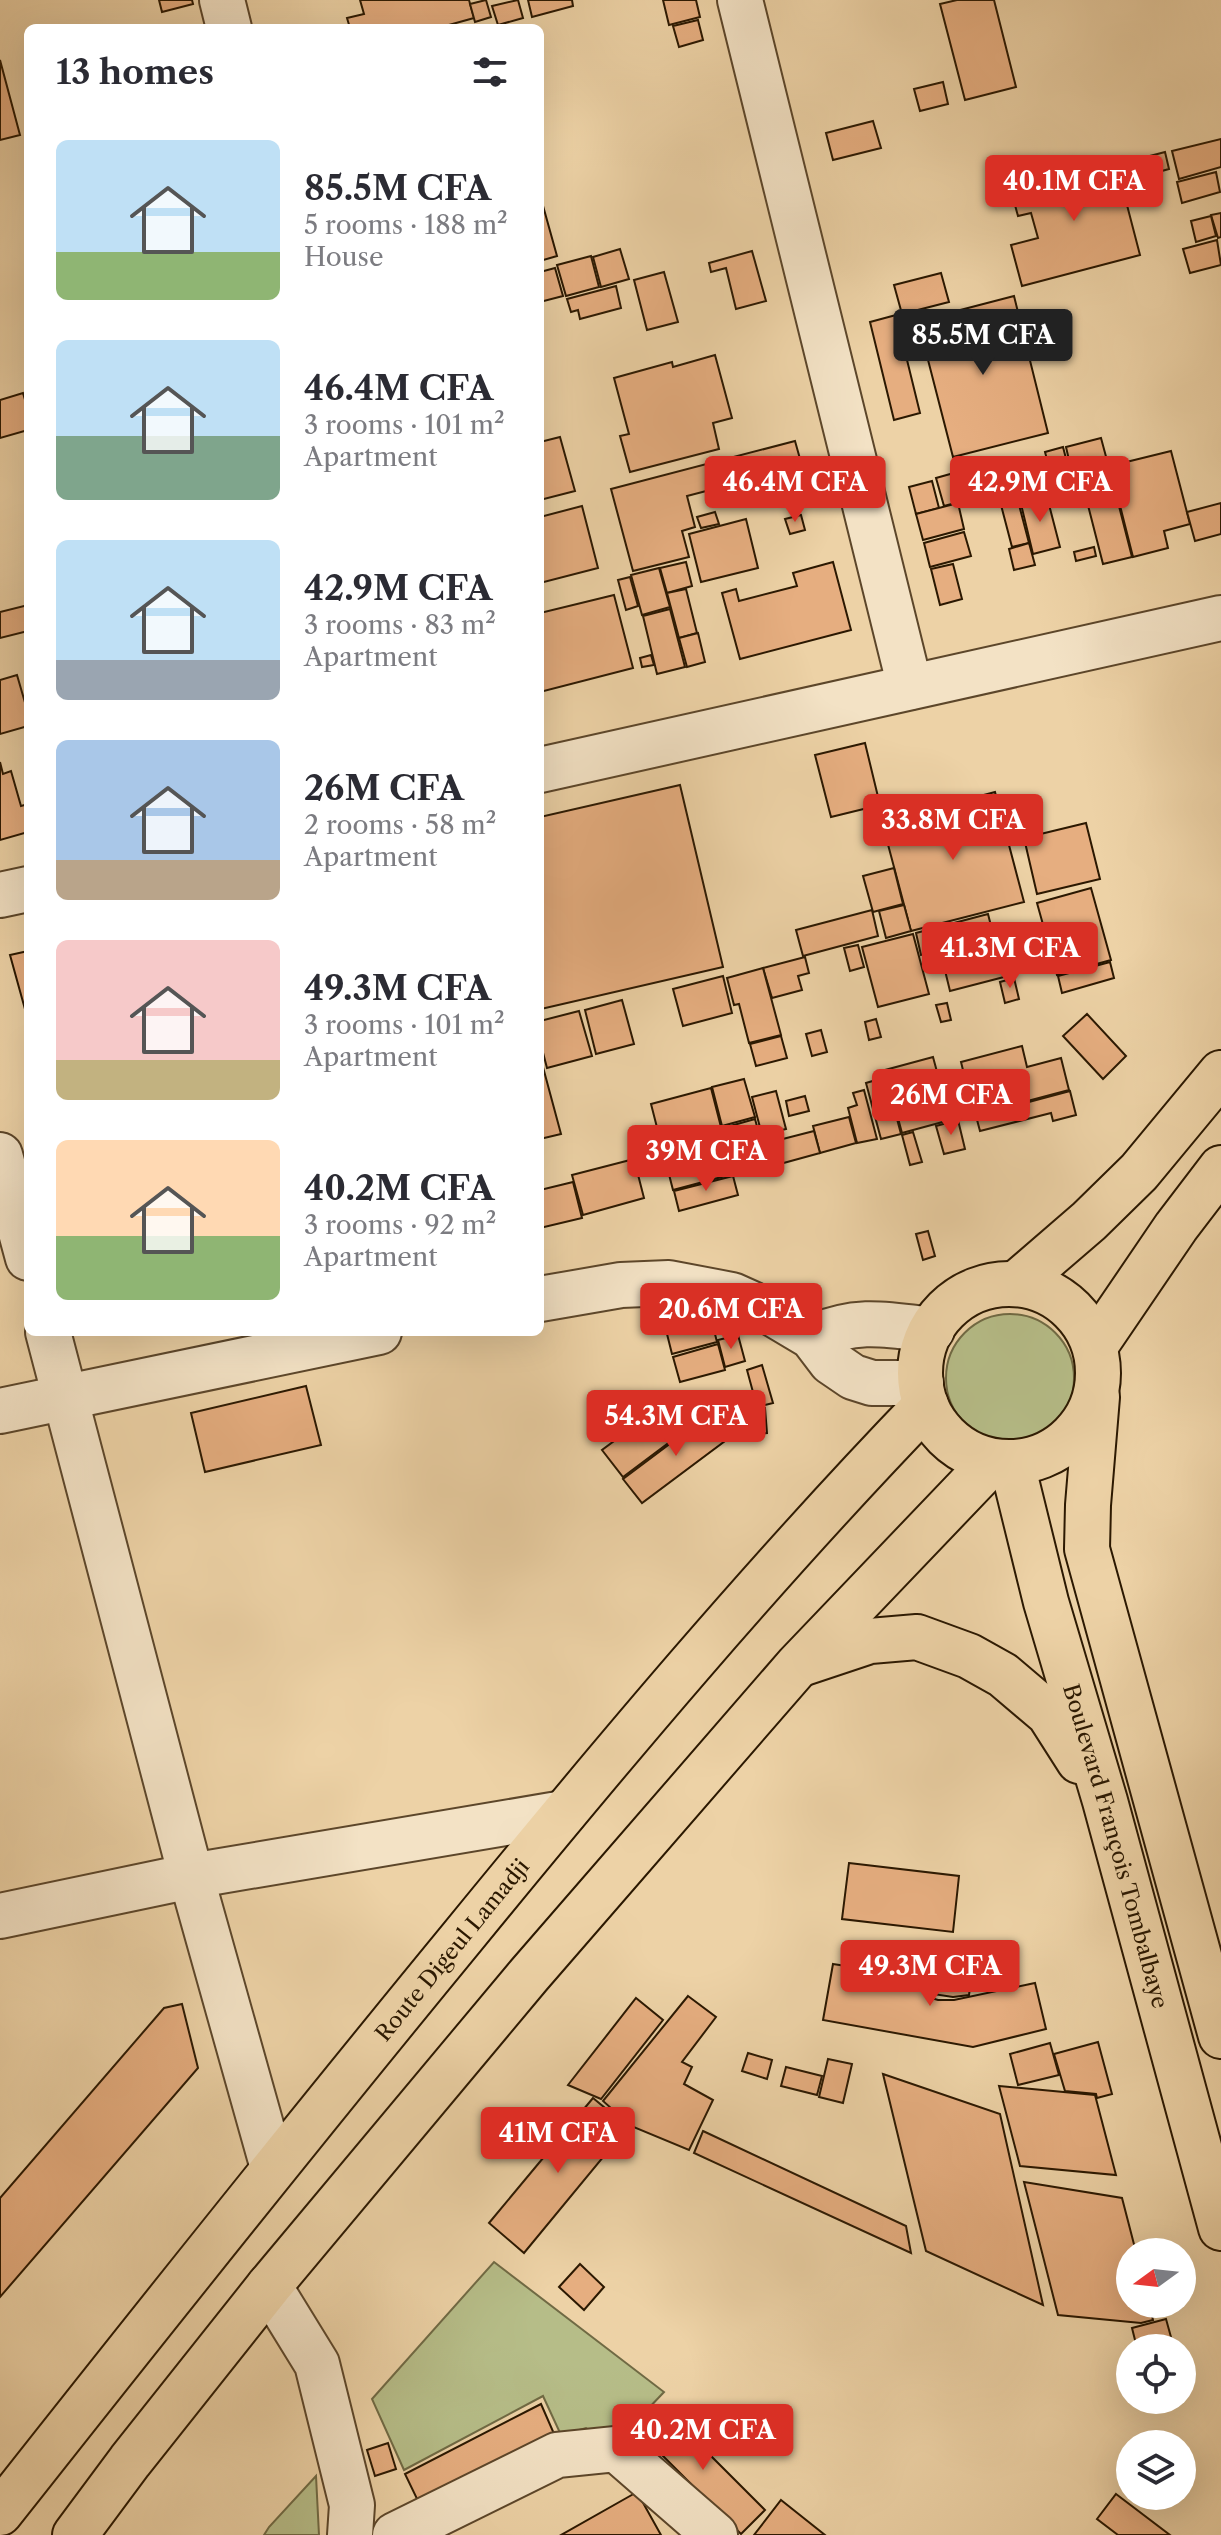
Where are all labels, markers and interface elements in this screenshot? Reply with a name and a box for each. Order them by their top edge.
icon: filters [468,50,512,94]
text: 13 homes [56,51,214,93]
pin: 40.1M CFA [982,155,1166,223]
text: 40.1M CFA [1003,165,1145,197]
text: 85.5M CFA [304,167,491,209]
icon: home [120,172,216,268]
text: 5 rooms · 188 m² [304,209,508,241]
text: House [304,241,384,273]
pin: 85.5M CFA [891,309,1075,377]
text: 85.5M CFA [911,319,1055,351]
text: 46.4M CFA [304,367,493,409]
icon: home [120,372,216,468]
text: 3 rooms · 101 m² [304,409,505,441]
text: Apartment [304,441,437,473]
pin: 46.4M CFA [703,456,887,524]
pin: 42.9M CFA [948,456,1132,524]
text: 46.4M CFA [723,466,867,498]
text: 42.9M CFA [968,466,1112,498]
text: 42.9M CFA [304,567,492,609]
icon: home [120,572,216,668]
text: 3 rooms · 83 m² [304,609,496,641]
text: Apartment [304,641,437,673]
text: 26M CFA [304,767,464,809]
icon: home [120,772,216,868]
pin: 33.8M CFA [861,794,1045,862]
text: 33.8M CFA [881,804,1025,836]
text: 2 rooms · 58 m² [304,809,496,841]
text: Apartment [304,841,437,873]
pin: 41.3M CFA [918,922,1102,990]
text: 41.3M CFA [940,932,1080,964]
text: 49.3M CFA [304,967,491,1009]
icon: home [120,972,216,1068]
text: 3 rooms · 101 m² [304,1009,505,1041]
text: Apartment [304,1041,437,1073]
pin: 26M CFA [877,1069,1025,1137]
text: 26M CFA [890,1079,1012,1111]
pin: 39M CFA [632,1125,780,1193]
text: 39M CFA [645,1135,767,1167]
text: 40.2M CFA [304,1167,494,1209]
icon: home [120,1172,216,1268]
text: 3 rooms · 92 m² [304,1209,496,1241]
text: Apartment [304,1241,437,1273]
pin: 20.6M CFA [639,1283,823,1351]
text: 20.6M CFA [658,1293,804,1325]
pin: 54.3M CFA [584,1390,768,1458]
text: 54.3M CFA [605,1400,747,1432]
street label: Boulevard François Tombalbaye [1057,1681,1174,2011]
street label: Route Digeul Lamadji [369,1853,535,2047]
pin: 49.3M CFA [838,1940,1022,2008]
text: 49.3M CFA [859,1950,1001,1982]
pin: 41M CFA [484,2107,632,2175]
text: 41M CFA [499,2117,617,2149]
north arrow [1116,2238,1196,2318]
map controls [1116,2238,1196,2510]
button: locate [1116,2334,1196,2414]
pin: 40.2M CFA [611,2404,795,2472]
text: 40.2M CFA [630,2414,776,2446]
button: layers [1116,2430,1196,2510]

